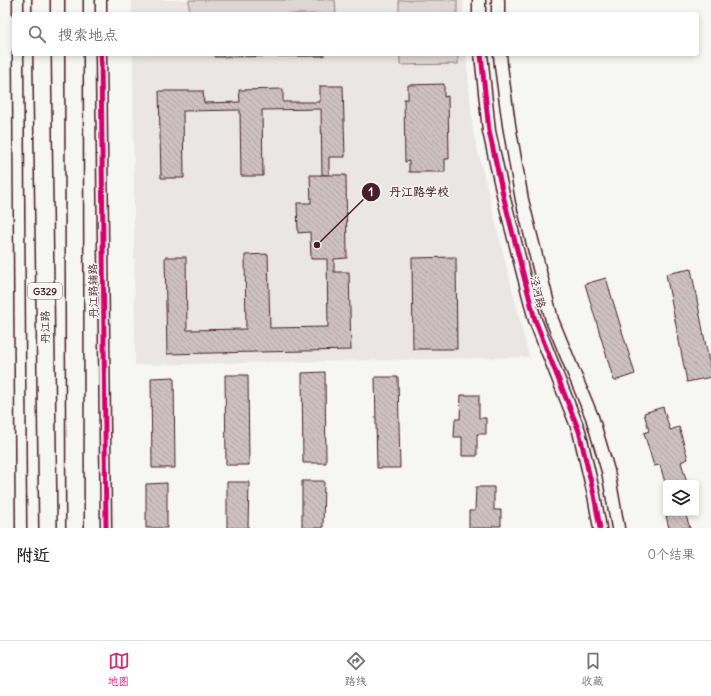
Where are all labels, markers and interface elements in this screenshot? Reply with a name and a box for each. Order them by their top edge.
search box [12,12,699,56]
icon: search [26,23,48,45]
text: 搜索地点 [58,25,118,44]
callout: 丹江路学校 [361,180,457,204]
text: 1 [369,184,373,199]
text: 丹江路学校 [389,184,449,199]
street label: 丹江路辅路 [86,263,100,319]
street label: 泾河路 [527,274,549,310]
road number: G329 [28,283,62,299]
street label: 丹江路 [38,310,52,344]
map controls [663,480,699,516]
button: layers [663,480,699,516]
text: 附近 [16,544,50,566]
text: 0个结果 [647,546,695,563]
tab: 地图 [108,650,130,688]
tab: 路线 [345,650,367,688]
tab: 收藏 [582,650,604,688]

